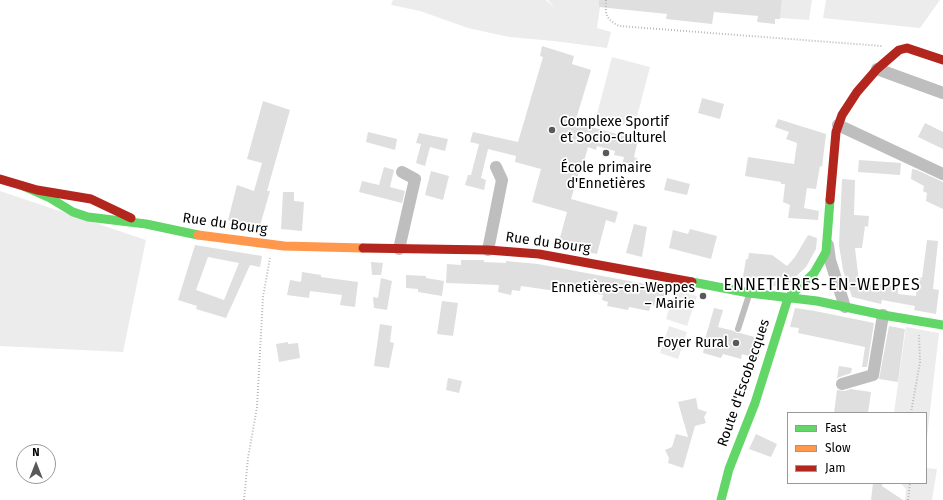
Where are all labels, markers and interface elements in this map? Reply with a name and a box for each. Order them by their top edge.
place label: Complexe Sportif et Socio-Culturel [560,114,669,146]
marker: Complexe Sportif et Socio-Culturel [547,125,557,135]
marker: École primaire d'Ennetières [601,148,611,158]
place label: École primaire d'Ennetières [560,160,652,192]
street label: Rue du Bourg [181,210,269,238]
street label: Rue du Bourg [504,229,592,257]
district label: ENNETIÈRES-EN-WEPPES [723,276,921,296]
place label: Ennetières-en-Weppes – Mairie [551,280,695,312]
marker: Ennetières-en-Weppes – Mairie [698,291,708,301]
street label: Route d'Escobecques [714,317,774,449]
place label: Foyer Rural [657,335,728,351]
marker: Foyer Rural [731,338,741,348]
legend [787,412,927,484]
text: Fast [825,421,847,435]
text: Slow [825,441,851,455]
north arrow [16,444,56,484]
text: N [32,446,40,459]
text: Jam [825,461,845,475]

